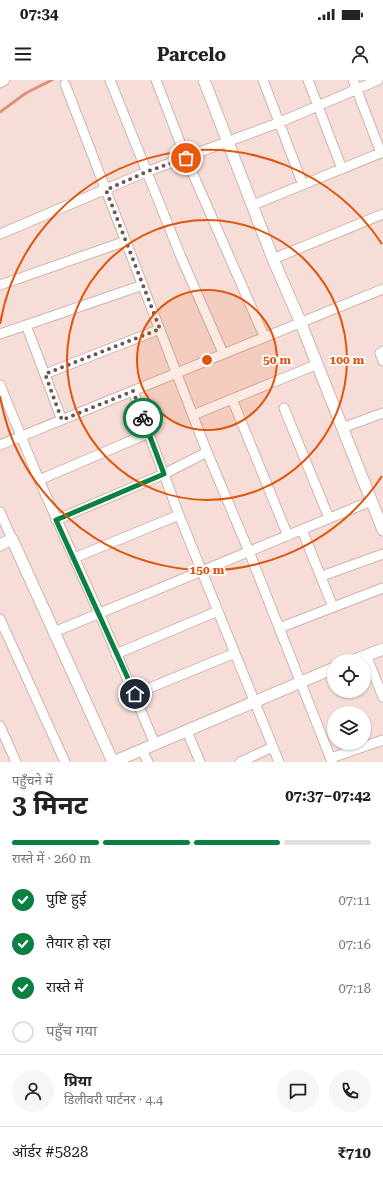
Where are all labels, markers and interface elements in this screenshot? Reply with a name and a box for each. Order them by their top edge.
text: 07:34 [20,5,58,23]
icon: menu [12,43,34,65]
icon: person [349,43,371,65]
text: Parcelo [157,44,226,65]
pin [169,141,203,175]
icon: bag [175,147,197,169]
centre of rings [200,353,214,367]
text: 50 m [263,353,291,367]
text: 100 m [330,353,365,367]
courier [123,398,163,438]
icon: bike [132,407,154,429]
text: 150 m [190,563,225,577]
map controls [327,654,371,750]
button: locate [327,654,371,698]
pin [118,677,152,711]
icon: home [124,683,146,705]
button: layers [327,706,371,750]
text: पहुँचने में [12,773,53,788]
text: 07:37–07:42 [285,787,371,805]
text: 3 मिनट [12,790,88,820]
text: रास्ते में · 260 m [12,851,91,866]
icon: check [12,889,34,911]
text: पुष्टि हुई [46,890,86,908]
text: 07:11 [339,893,371,908]
icon: check [12,933,34,955]
text: तैयार हो रहा [46,934,111,952]
text: 07:16 [339,937,371,952]
icon: check [12,977,34,999]
text: रास्ते में [46,978,83,996]
text: 07:18 [339,981,371,996]
text: पहुँच गया [46,1022,97,1040]
button: person [12,1070,54,1112]
button: chat [277,1070,319,1112]
button: phone [329,1070,371,1112]
text: प्रिया [64,1072,92,1090]
text: डिलीवरी पार्टनर · 4.4 [64,1092,163,1107]
text: ऑर्डर #5828 [12,1143,88,1161]
text: ₹710 [337,1144,371,1162]

